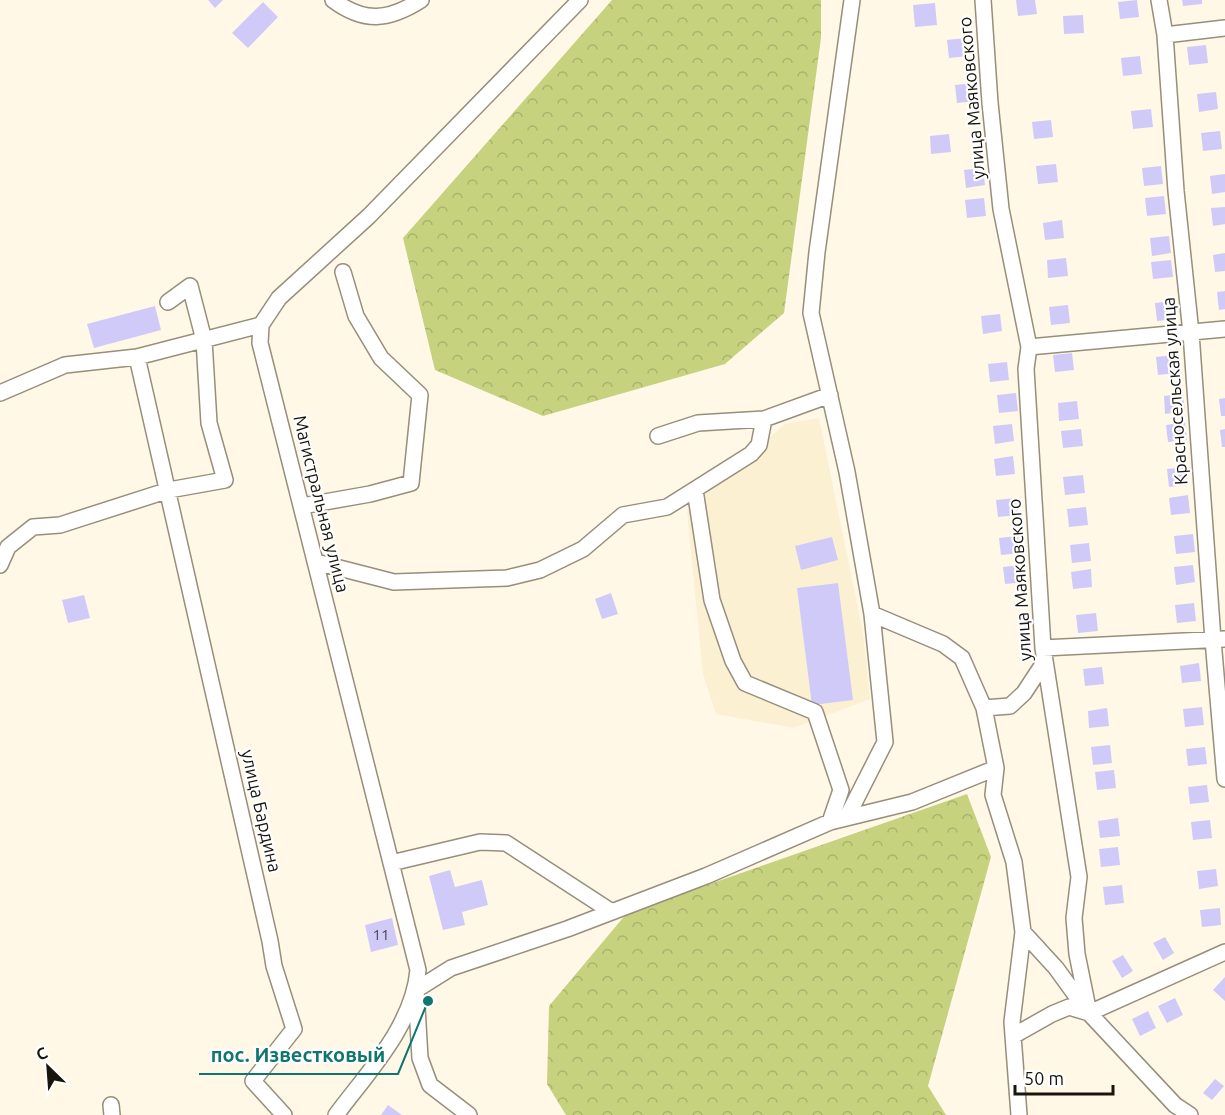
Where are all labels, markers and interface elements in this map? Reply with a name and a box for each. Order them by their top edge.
street label: улица Маяковского [954,16,988,180]
street label: Красносельская улица [1157,296,1191,486]
street label: Магистральная улица [290,413,354,594]
street label: улица Маяковского [1003,498,1035,662]
street label: улица Бардина [238,748,286,874]
house number: 11 [373,926,389,943]
callout: пос. Известковый [199,1036,398,1074]
north arrow [18,1037,78,1097]
text: С [33,1043,50,1064]
text: пос. Известковый [211,1043,385,1066]
scale bar [1015,1058,1112,1096]
text: 50 m [1024,1068,1064,1088]

